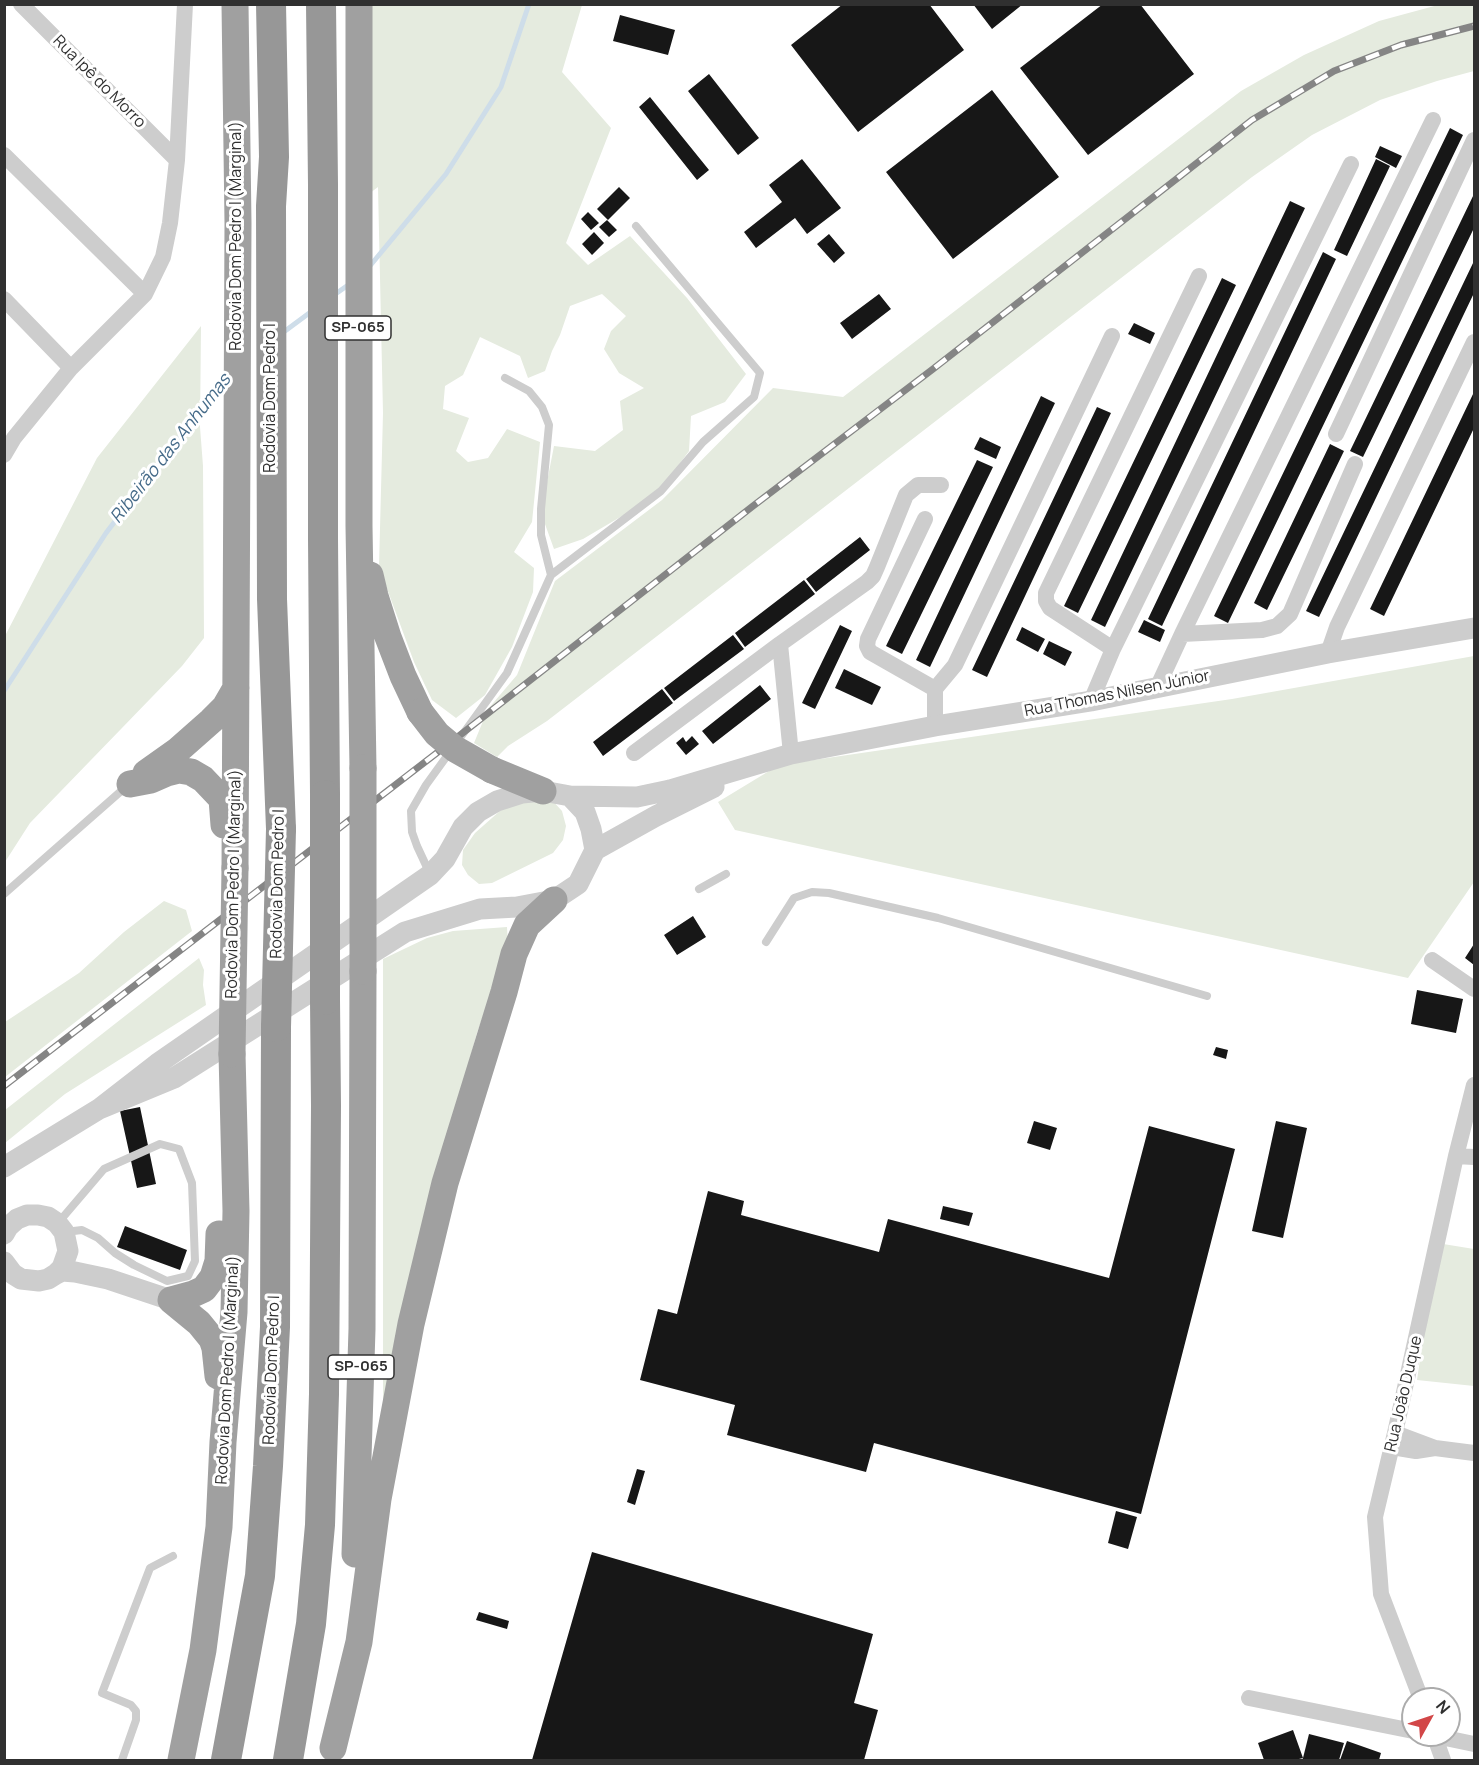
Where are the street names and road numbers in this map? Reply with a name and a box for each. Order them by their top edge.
street label: Rua Ipê do Morro [49,32,149,132]
street label: Rodovia Dom Pedro I (Marginal) [227,121,247,351]
road number: SP-065 [325,316,391,340]
street label: Rodovia Dom Pedro I [261,323,281,473]
street label: Rua Thomas Nilsen Júnior [1023,667,1211,721]
street label: Rodovia Dom Pedro I (Marginal) [222,769,246,999]
street label: Rodovia Dom Pedro I [267,809,289,959]
street label: Rodovia Dom Pedro I (Marginal) [212,1255,244,1485]
street label: Rodovia Dom Pedro I [260,1295,284,1445]
street label: Rua João Duque [1381,1334,1427,1454]
road number: SP-065 [328,1355,394,1379]

